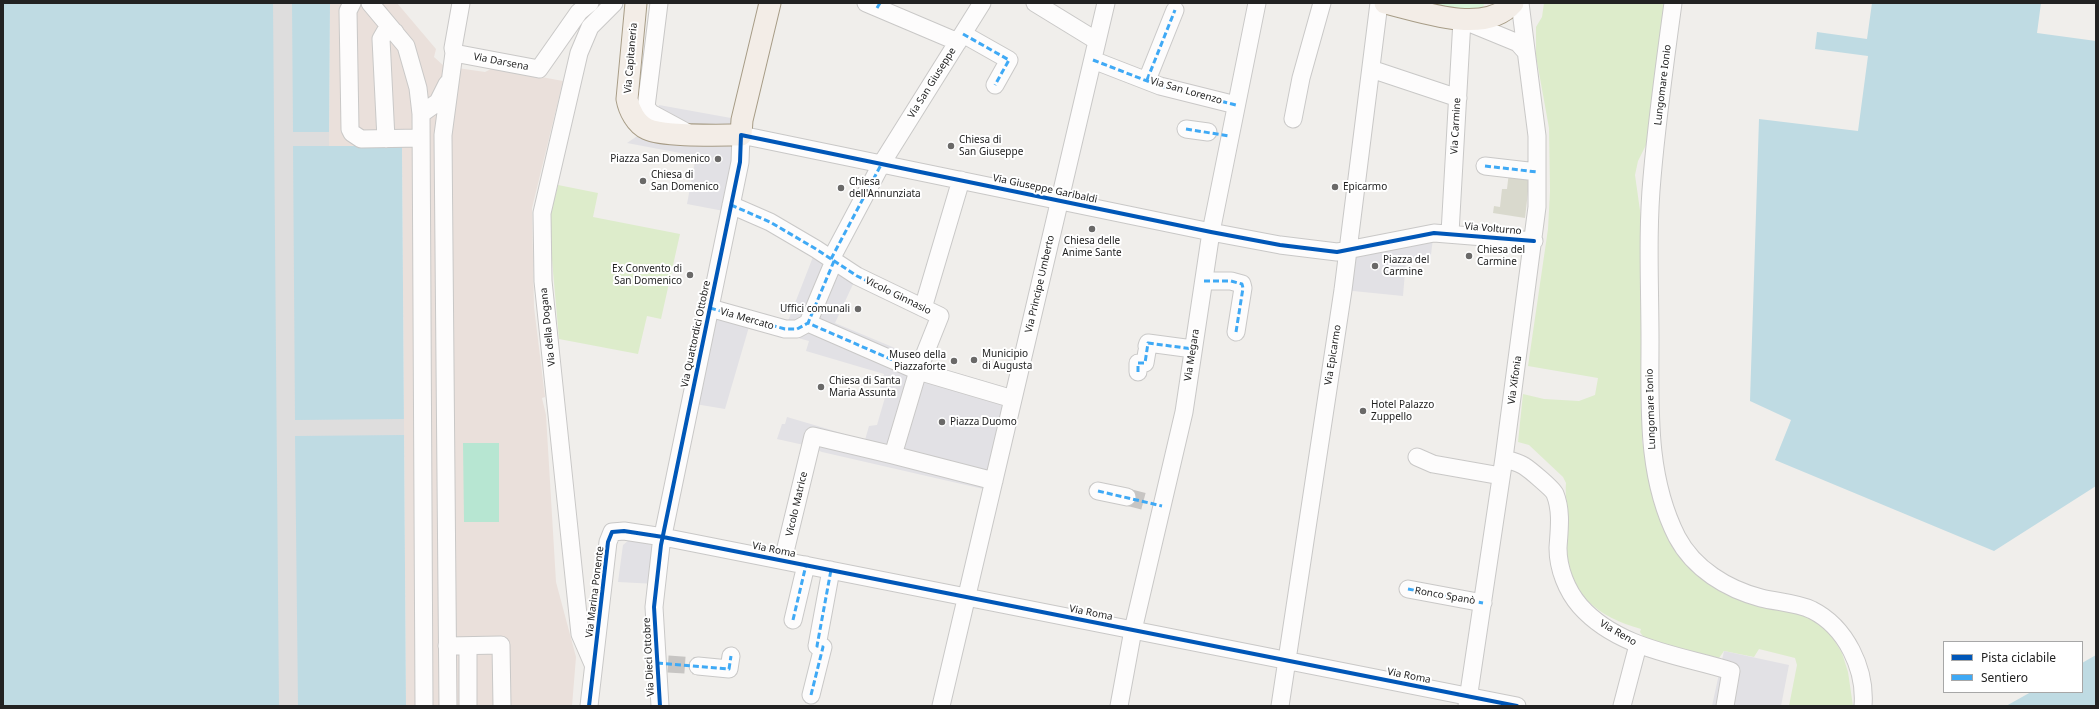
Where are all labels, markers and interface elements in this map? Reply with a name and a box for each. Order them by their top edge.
street label: Via Capitaneria [622,22,640,94]
street label: Lungomare Ionio [1652,44,1674,126]
street label: Via San Giuseppe [905,45,959,121]
street label: Via Darsena [472,51,530,73]
street label: Via San Lorenzo [1149,75,1223,107]
street label: Via Carmine [1449,97,1463,155]
place label: Chiesa di San Giuseppe [959,134,1023,158]
marker: Chiesa di San Giuseppe [946,141,956,151]
place label: Piazza San Domenico [610,153,710,165]
marker: Piazza San Domenico [713,154,723,164]
place label: Chiesa di San Domenico [651,169,719,192]
street label: Via Giuseppe Garibaldi [992,172,1098,206]
marker: Chiesa di San Domenico [638,176,648,186]
place label: Chiesa dell'Annunziata [849,176,921,200]
place label: Epicarmo [1343,181,1387,193]
marker: Epicarmo [1330,182,1340,192]
marker: Chiesa dell'Annunziata [836,183,846,193]
street label: Via Volturno [1464,221,1522,237]
marker: Chiesa delle Anime Sante [1087,224,1097,234]
street label: Via Principe Umberto [1023,234,1057,334]
place label: Chiesa delle Anime Sante [1062,235,1122,258]
place label: Chiesa del Carmine [1477,244,1525,268]
marker: Chiesa del Carmine [1464,251,1474,261]
place label: Piazza del Carmine [1383,254,1429,278]
marker: Piazza del Carmine [1370,261,1380,271]
place label: Ex Convento di San Domenico [612,263,682,286]
marker: Ex Convento di San Domenico [685,270,695,280]
street label: Vicolo Ginnasio [863,275,933,317]
street label: Via Quattordici Ottobre [679,279,713,389]
street label: Via della Dogana [538,287,558,367]
place label: Uffici comunali [780,303,850,315]
marker: Uffici comunali [853,304,863,314]
street label: Via Mercato [719,306,775,332]
street label: Via Epicarmo [1322,324,1344,386]
street label: Via Megara [1182,328,1202,382]
place label: Municipio di Augusta [982,348,1032,372]
place label: Museo della Piazzaforte [889,349,946,372]
marker: Municipio di Augusta [969,355,979,365]
street label: Via Xifonia [1506,355,1524,405]
marker: Museo della Piazzaforte [949,356,959,366]
street label: Lungomare Ionio [1644,368,1658,450]
place label: Chiesa di Santa Maria Assunta [829,375,901,398]
marker: Chiesa di Santa Maria Assunta [816,382,826,392]
place label: Hotel Palazzo Zuppello [1371,399,1434,422]
marker: Hotel Palazzo Zuppello [1358,406,1368,416]
place label: Piazza Duomo [950,416,1017,428]
marker: Piazza Duomo [937,417,947,427]
street label: Vicolo Matrice [784,470,810,538]
street label: Via Roma [751,540,797,560]
street label: Via Marina Ponente [583,546,607,638]
street label: Ronco Spanò [1414,585,1476,607]
street label: Via Roma [1068,603,1114,623]
street label: Via Dieci Ottobre [641,617,657,697]
street label: Via Reno [1597,618,1639,648]
legend [1943,641,2083,693]
text: Pista ciclabile [1981,649,2056,666]
street label: Via Roma [1386,666,1432,686]
text: Sentiero [1981,669,2028,686]

